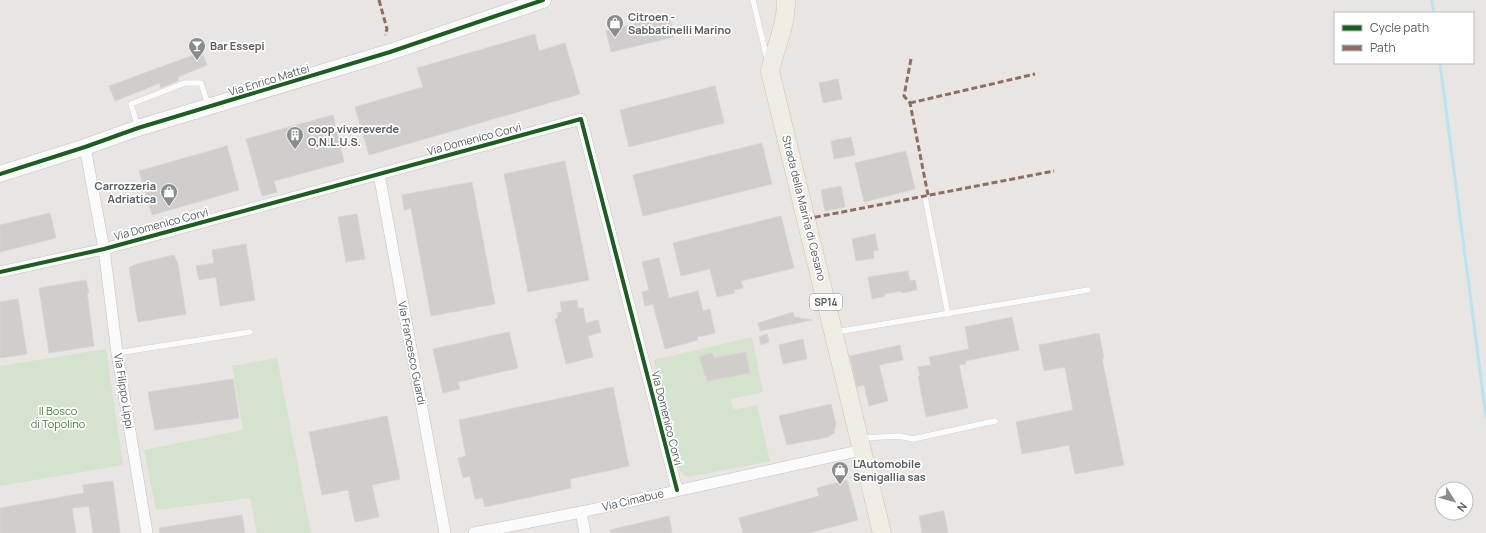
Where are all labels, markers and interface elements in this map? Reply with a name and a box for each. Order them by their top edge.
place label: Citroen - Sabbatinelli Marino [628,9,731,37]
legend [1334,12,1474,64]
shop icon: Citroen - Sabbatinelli Marino [605,13,625,38]
text: Cycle path [1370,19,1429,36]
bar icon: Bar Essepi [187,36,207,61]
place label: Bar Essepi [210,38,265,53]
text: Path [1370,39,1396,56]
street label: Via Enrico Mattei [227,60,311,99]
street label: Via Domenico Corvi [425,119,523,158]
place label: coop vivereverde O,N.L.U.S. [308,121,400,149]
building icon: coop vivereverde O,N.L.U.S. [285,125,305,150]
street label: Strada della Marina di Cesano [779,134,830,283]
place label: Carrozzeria Adriatica [95,178,156,206]
shop icon: Carrozzeria Adriatica [159,182,179,207]
street label: Via Domenico Corvi [112,204,210,243]
road number: SP14 [810,294,842,310]
street label: Via Francesco Guardi [395,300,430,406]
street label: Via Filippo Lippi [111,352,138,430]
street label: Via Domenico Corvi [648,369,686,467]
park label: Il Bosco di Topolino [31,403,86,431]
place label: L'Automobile Senigallia sas [853,456,926,484]
shop icon: L'Automobile Senigallia sas [830,460,850,485]
north arrow [1434,481,1474,521]
street label: Via Cimabue [601,485,666,514]
text: N [1454,500,1471,515]

